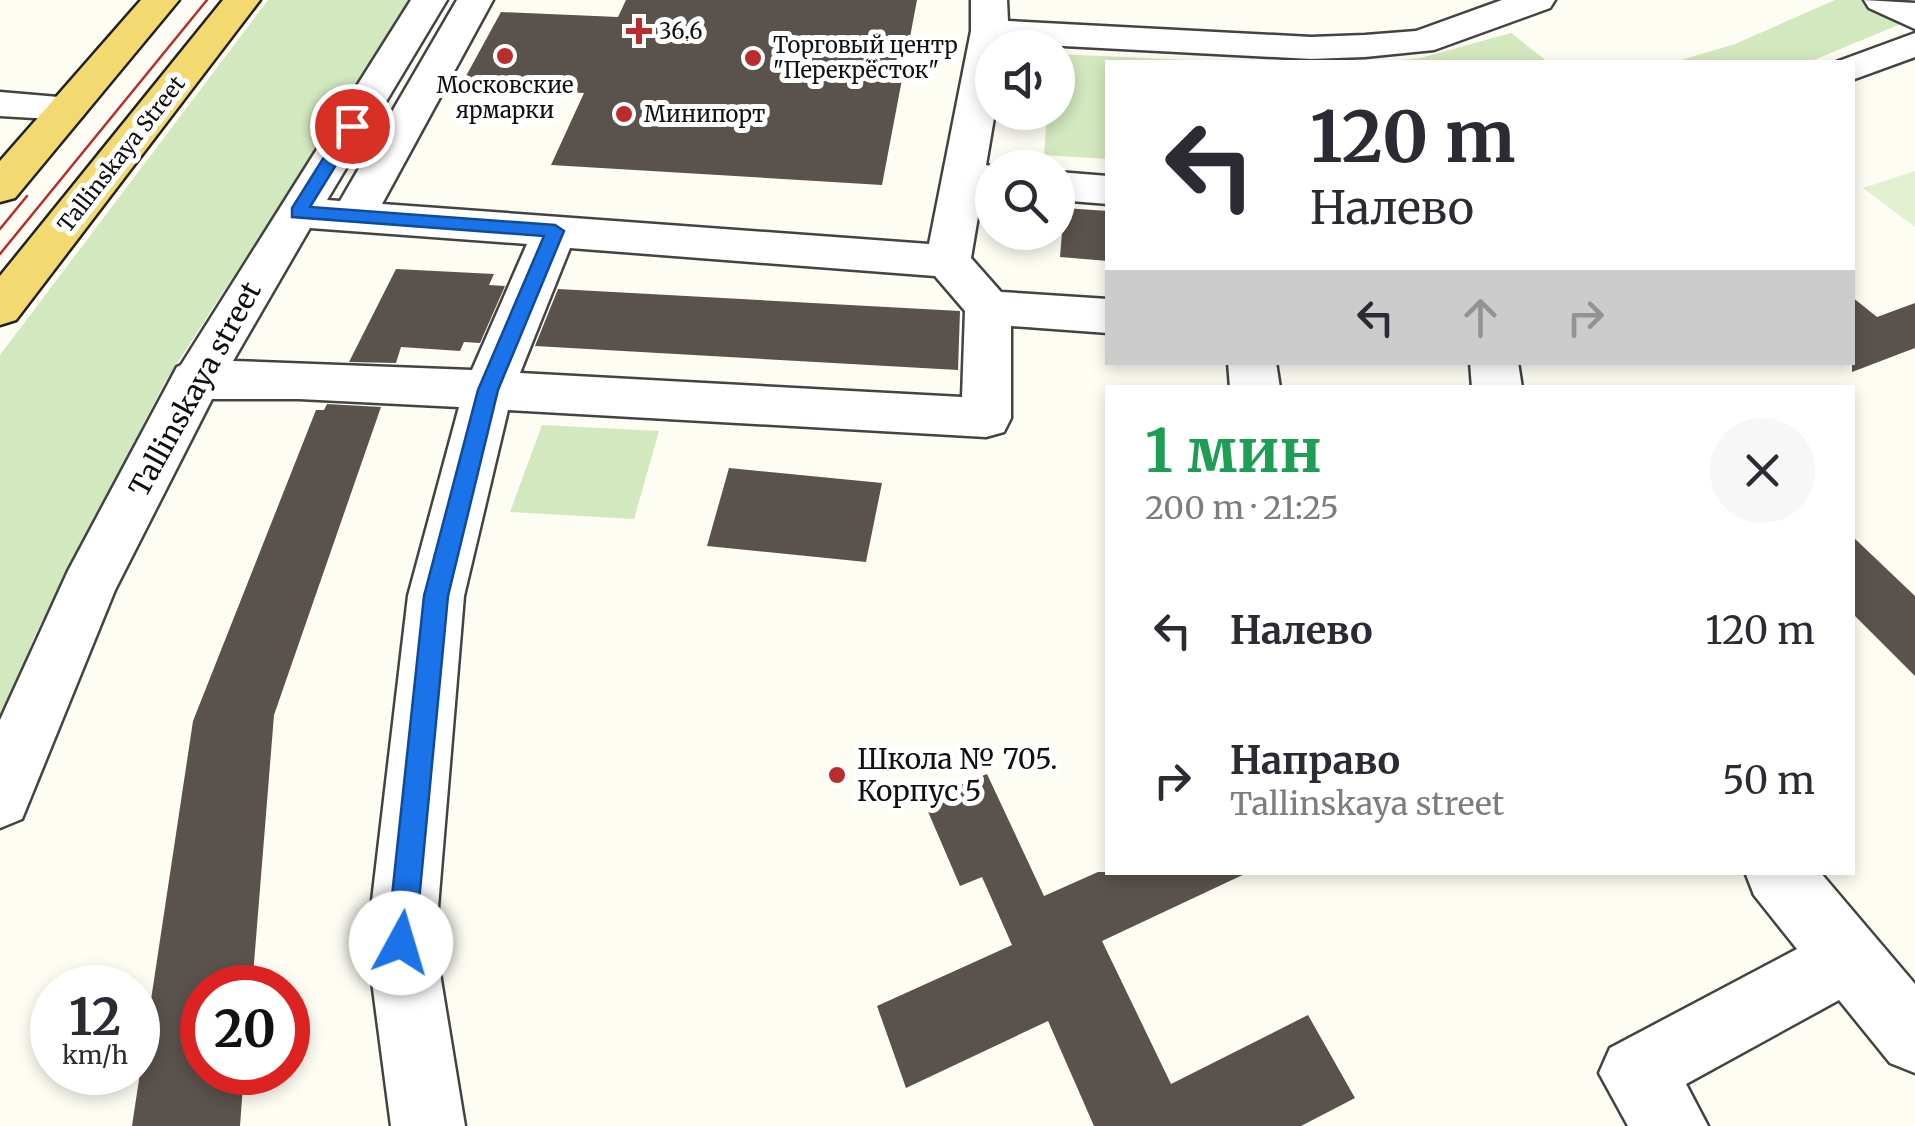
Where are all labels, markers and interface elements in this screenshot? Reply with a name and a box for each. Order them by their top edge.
place label: 36.6 [659,17,703,45]
marker: 36.6 [628,20,650,42]
map controls [975,30,1075,250]
button: sound [975,30,1075,130]
place label: Торговый центр "Перекрёсток" [773,31,958,84]
marker: Московские ярмарки [494,45,516,67]
marker: Торговый центр "Перекрёсток" [742,47,764,69]
street label: Tallinskaya Street [51,70,191,238]
place label: Московские ярмарки [437,71,573,124]
pin [310,84,395,169]
text: 120 m [1310,93,1515,181]
icon: arrive [325,99,380,154]
place label: Минипорт [644,100,765,128]
icon: left [1145,100,1275,230]
marker: Минипорт [613,103,635,125]
button: search [975,150,1075,250]
text: Налево [1310,180,1474,236]
street label: Tallinskaya street [121,275,269,503]
icon: left [1348,290,1403,345]
icon: ahead [1453,290,1508,345]
icon: right [1558,290,1613,345]
text: 1 мин [1145,413,1322,488]
button: close [1710,418,1815,523]
text: 200 m · 21:25 [1145,488,1339,528]
icon: left [1145,603,1200,658]
text: Налево [1230,607,1373,654]
text: 120 m [1705,607,1815,654]
text: Направо [1230,737,1400,784]
place label: Школа № 705. Корпус 5 [857,741,1057,809]
icon: right [1145,753,1200,808]
text: 50 m [1722,757,1815,804]
marker: Школа № 705. Корпус 5 [826,764,848,786]
text: Tallinskaya street [1230,784,1504,824]
position arrow [349,891,453,995]
speed limit sign: 20 [180,965,310,1095]
text: 12 [69,986,121,1049]
text: km/h [62,1039,128,1071]

